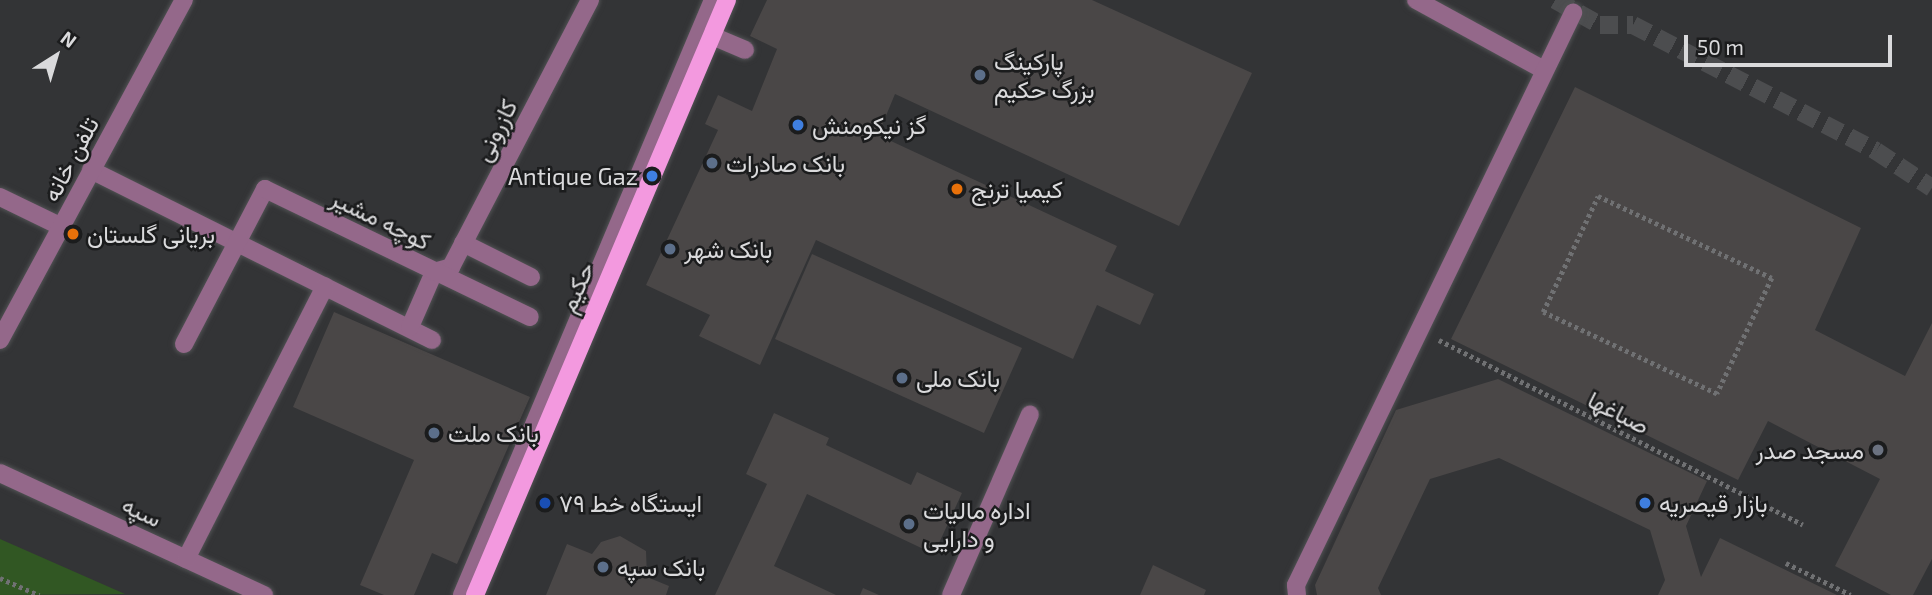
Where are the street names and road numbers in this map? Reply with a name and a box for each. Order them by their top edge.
street label: کازرونی [467,94,523,166]
street label: تلفن خانه [36,112,104,206]
street label: كوچه مشير [327,183,435,255]
street label: حکیم [553,257,599,317]
street label: صباغها [1583,384,1655,440]
street label: سپه [118,489,166,533]

